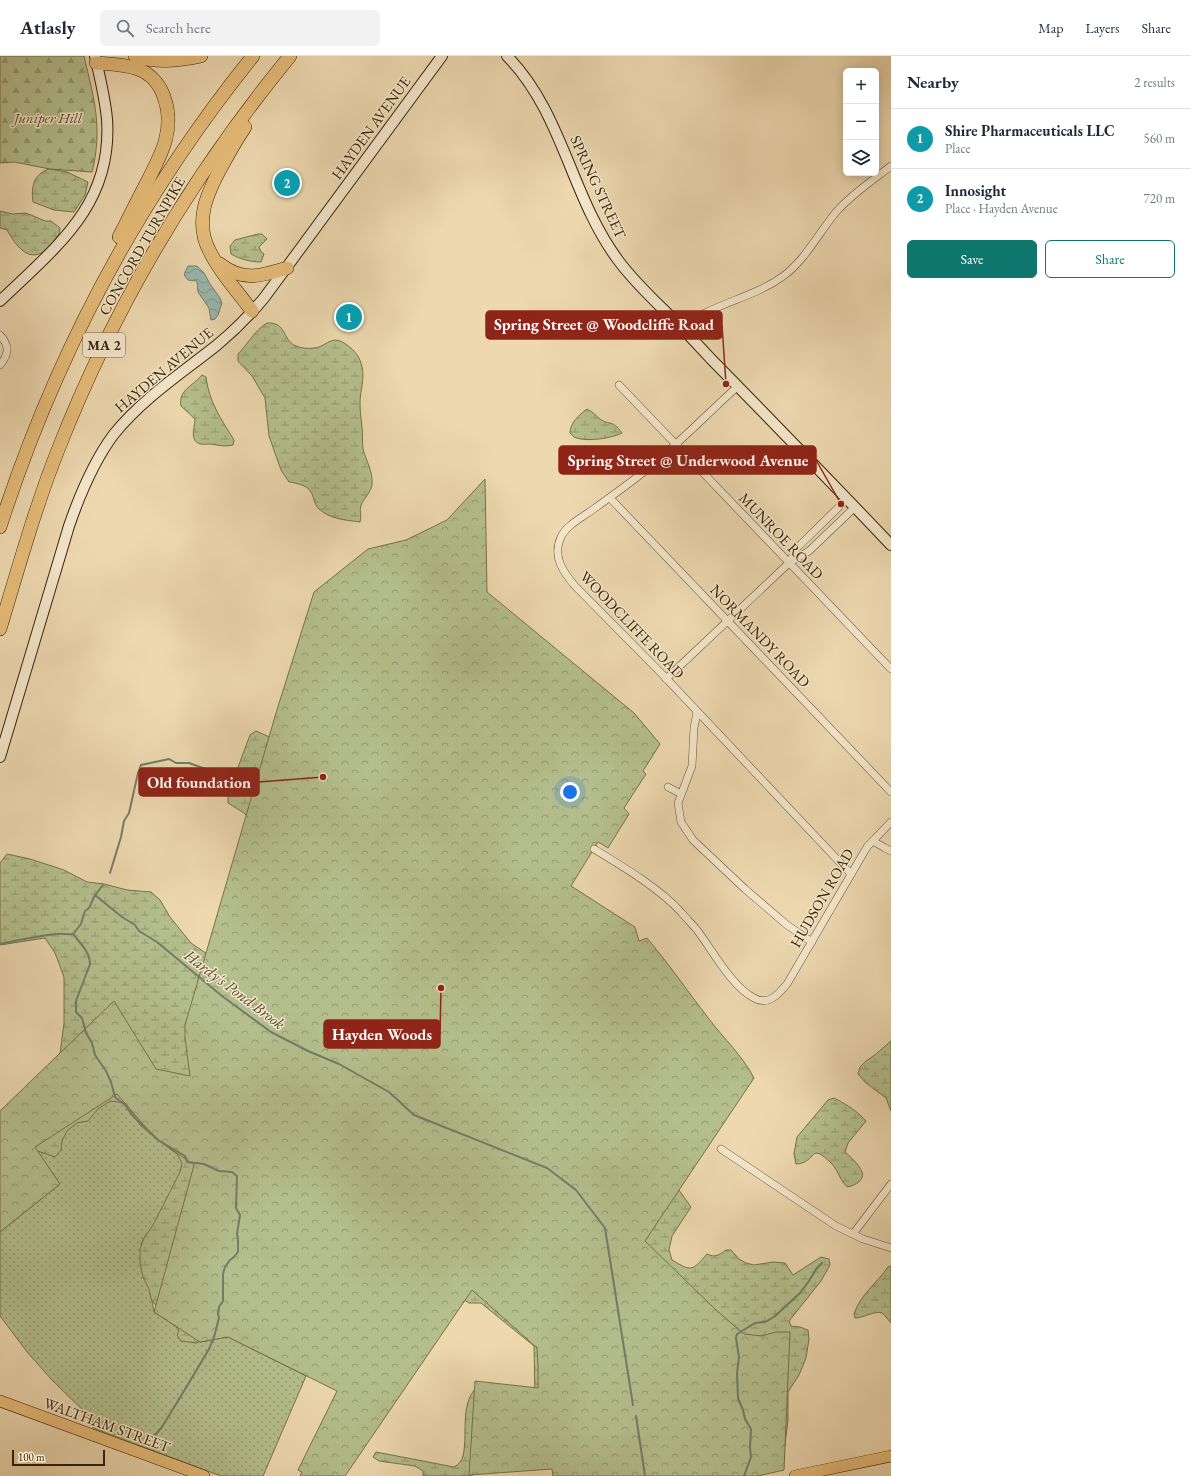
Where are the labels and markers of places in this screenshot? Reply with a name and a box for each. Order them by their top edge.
pin: 2 [274,168,300,198]
pin: 1 [336,302,362,332]
callout: Spring Street @ Woodcliffe Road [486,311,722,339]
callout: Spring Street @ Underwood Avenue [559,446,816,474]
callout: Old foundation [139,768,259,796]
callout: Hayden Woods [324,1020,440,1048]

